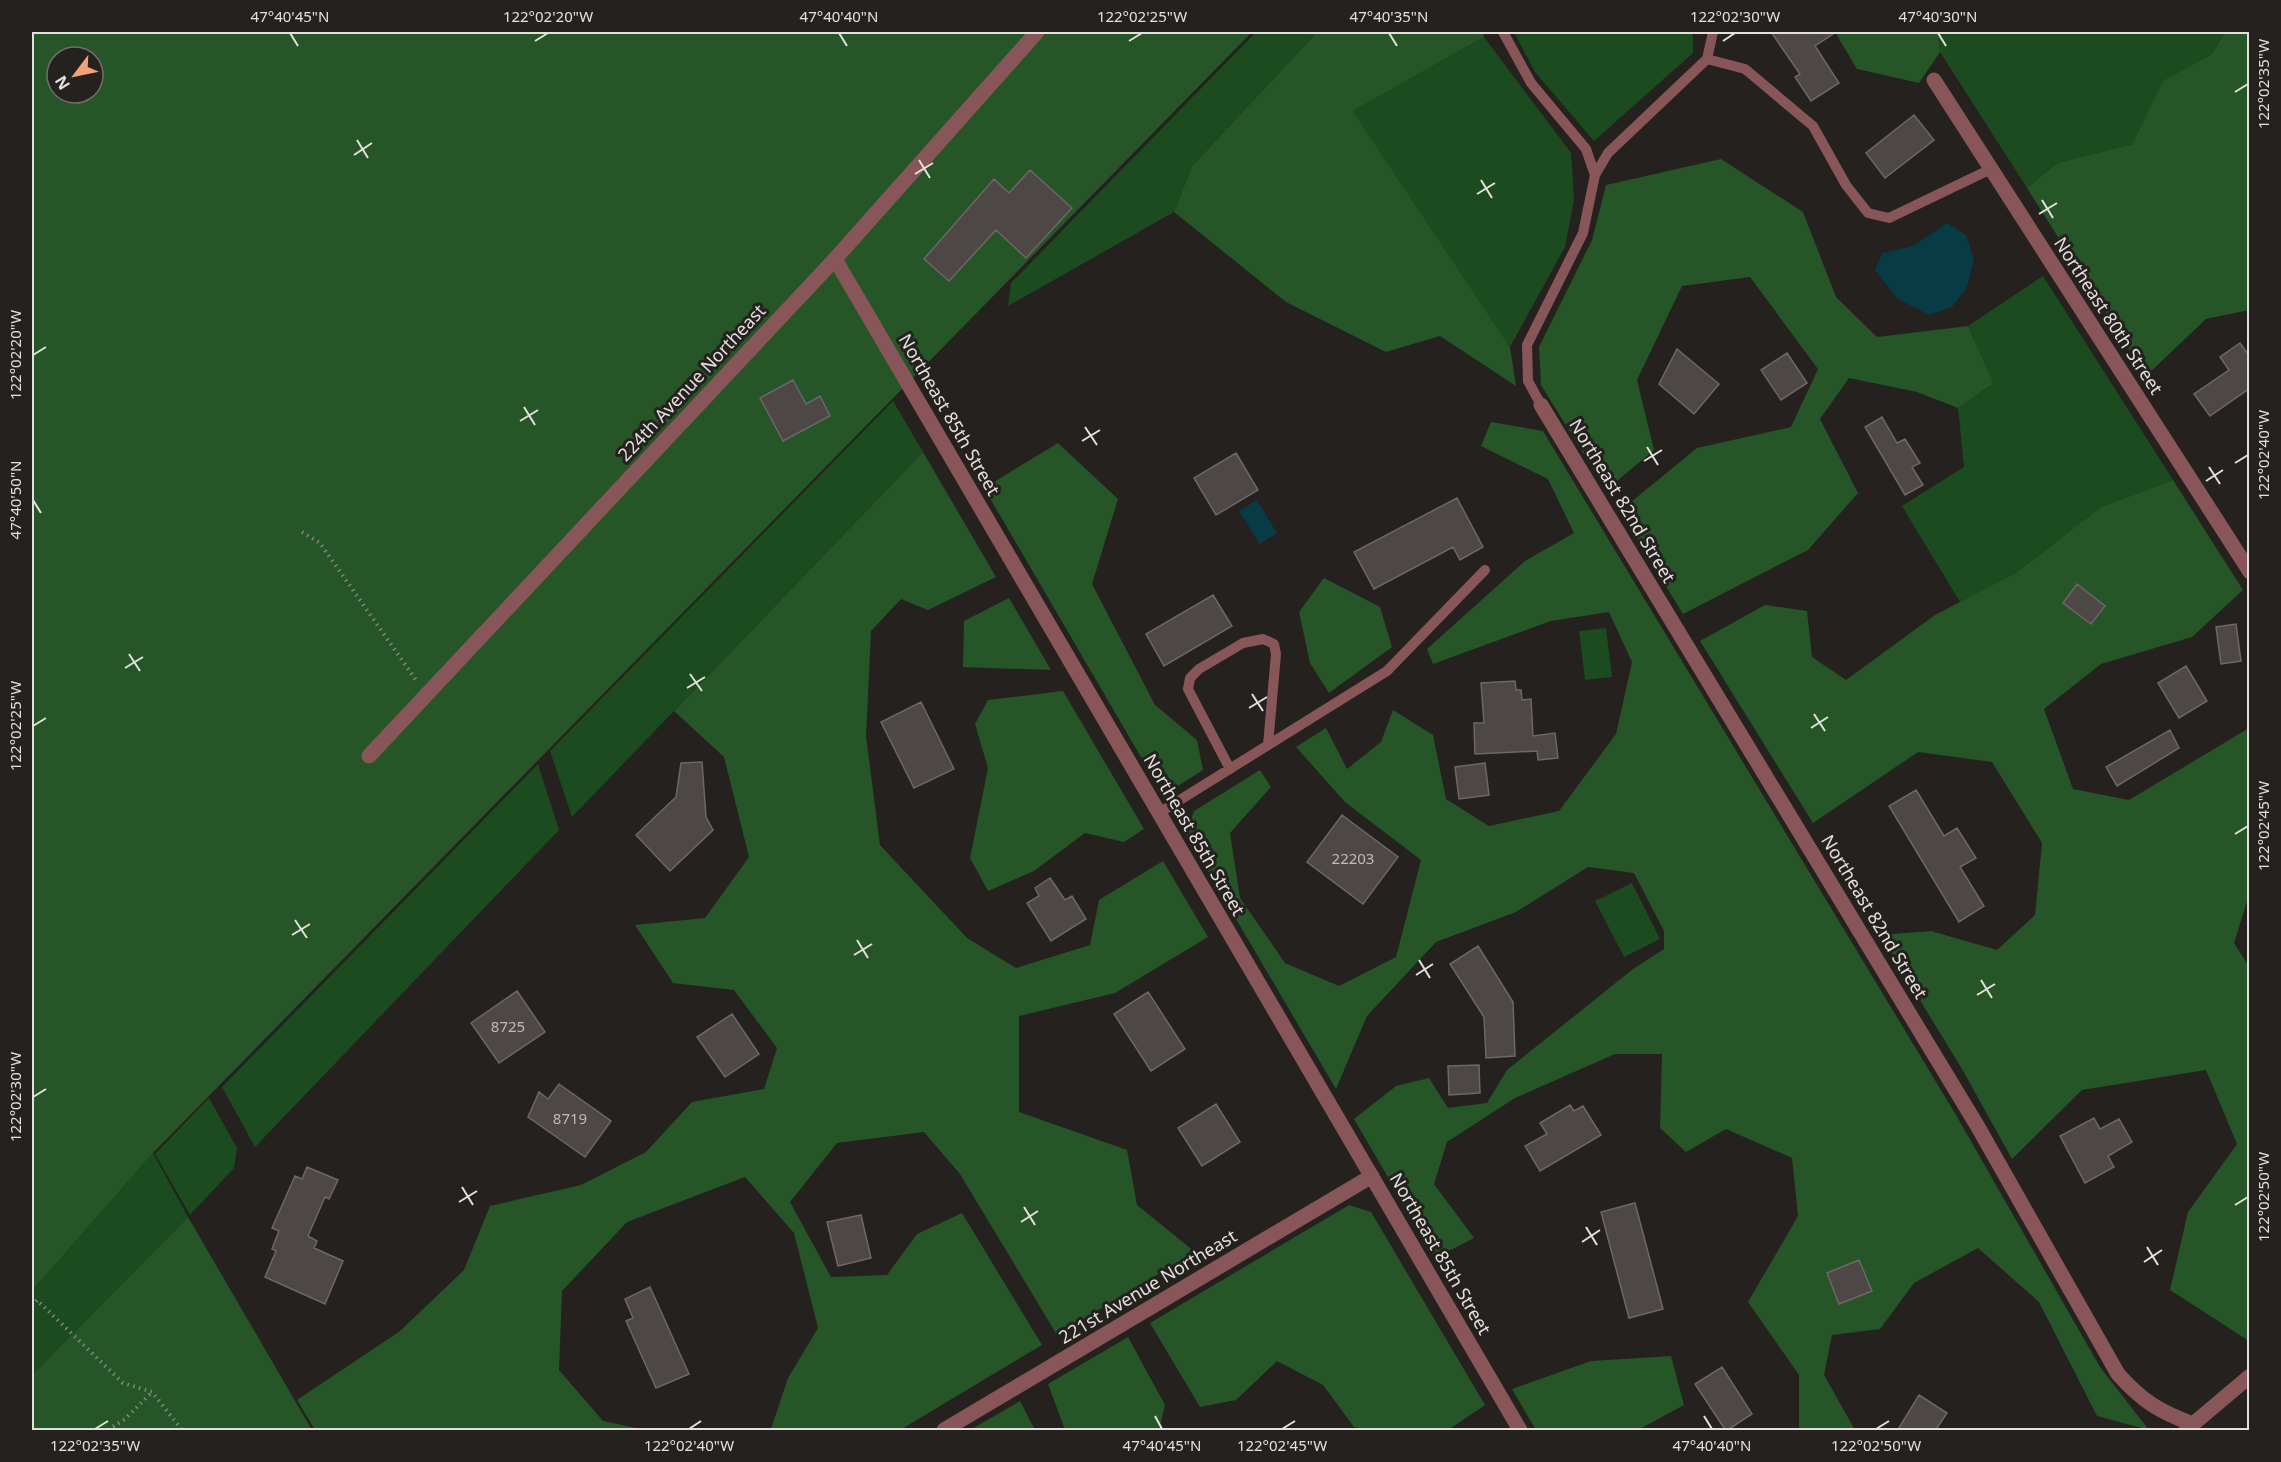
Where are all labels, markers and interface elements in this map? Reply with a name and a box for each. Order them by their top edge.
text: 47°40'45"N [251,6,329,26]
text: 122°02'20"W [503,6,593,26]
text: 47°40'40"N [800,6,878,26]
text: 122°02'25"W [1097,6,1187,26]
text: 47°40'35"N [1350,6,1428,26]
text: 122°02'30"W [1690,6,1780,26]
text: 47°40'30"N [1899,6,1977,26]
text: 122°02'35"W [2253,39,2273,129]
north arrow [45,45,105,105]
text: N [50,72,75,94]
street label: Northeast 80th Street [2049,232,2169,399]
street label: 224th Avenue Northeast [612,298,771,466]
text: 122°02'20"W [5,310,25,400]
street label: Northeast 85th Street [894,329,1006,500]
text: 122°02'40"W [2253,410,2273,500]
street label: Northeast 82nd Street [1564,414,1682,587]
text: 47°40'50"N [5,461,25,539]
text: 122°02'25"W [5,681,25,771]
street label: Northeast 85th Street [1139,749,1251,920]
text: 122°02'45"W [2253,781,2273,871]
street label: Northeast 82nd Street [1816,830,1934,1003]
house number: 22203 [1332,848,1374,868]
house number: 8725 [491,1016,525,1036]
text: 122°02'30"W [5,1052,25,1142]
house number: 8719 [553,1108,587,1128]
text: 122°02'50"W [2253,1152,2273,1242]
street label: Northeast 85th Street [1385,1168,1497,1339]
street label: 221st Avenue Northeast [1054,1223,1241,1349]
text: 122°02'35"W [50,1435,140,1455]
text: 122°02'40"W [644,1435,734,1455]
text: 47°40'45"N [1123,1435,1201,1455]
text: 122°02'45"W [1237,1435,1327,1455]
text: 47°40'40"N [1673,1435,1751,1455]
text: 122°02'50"W [1831,1435,1921,1455]

